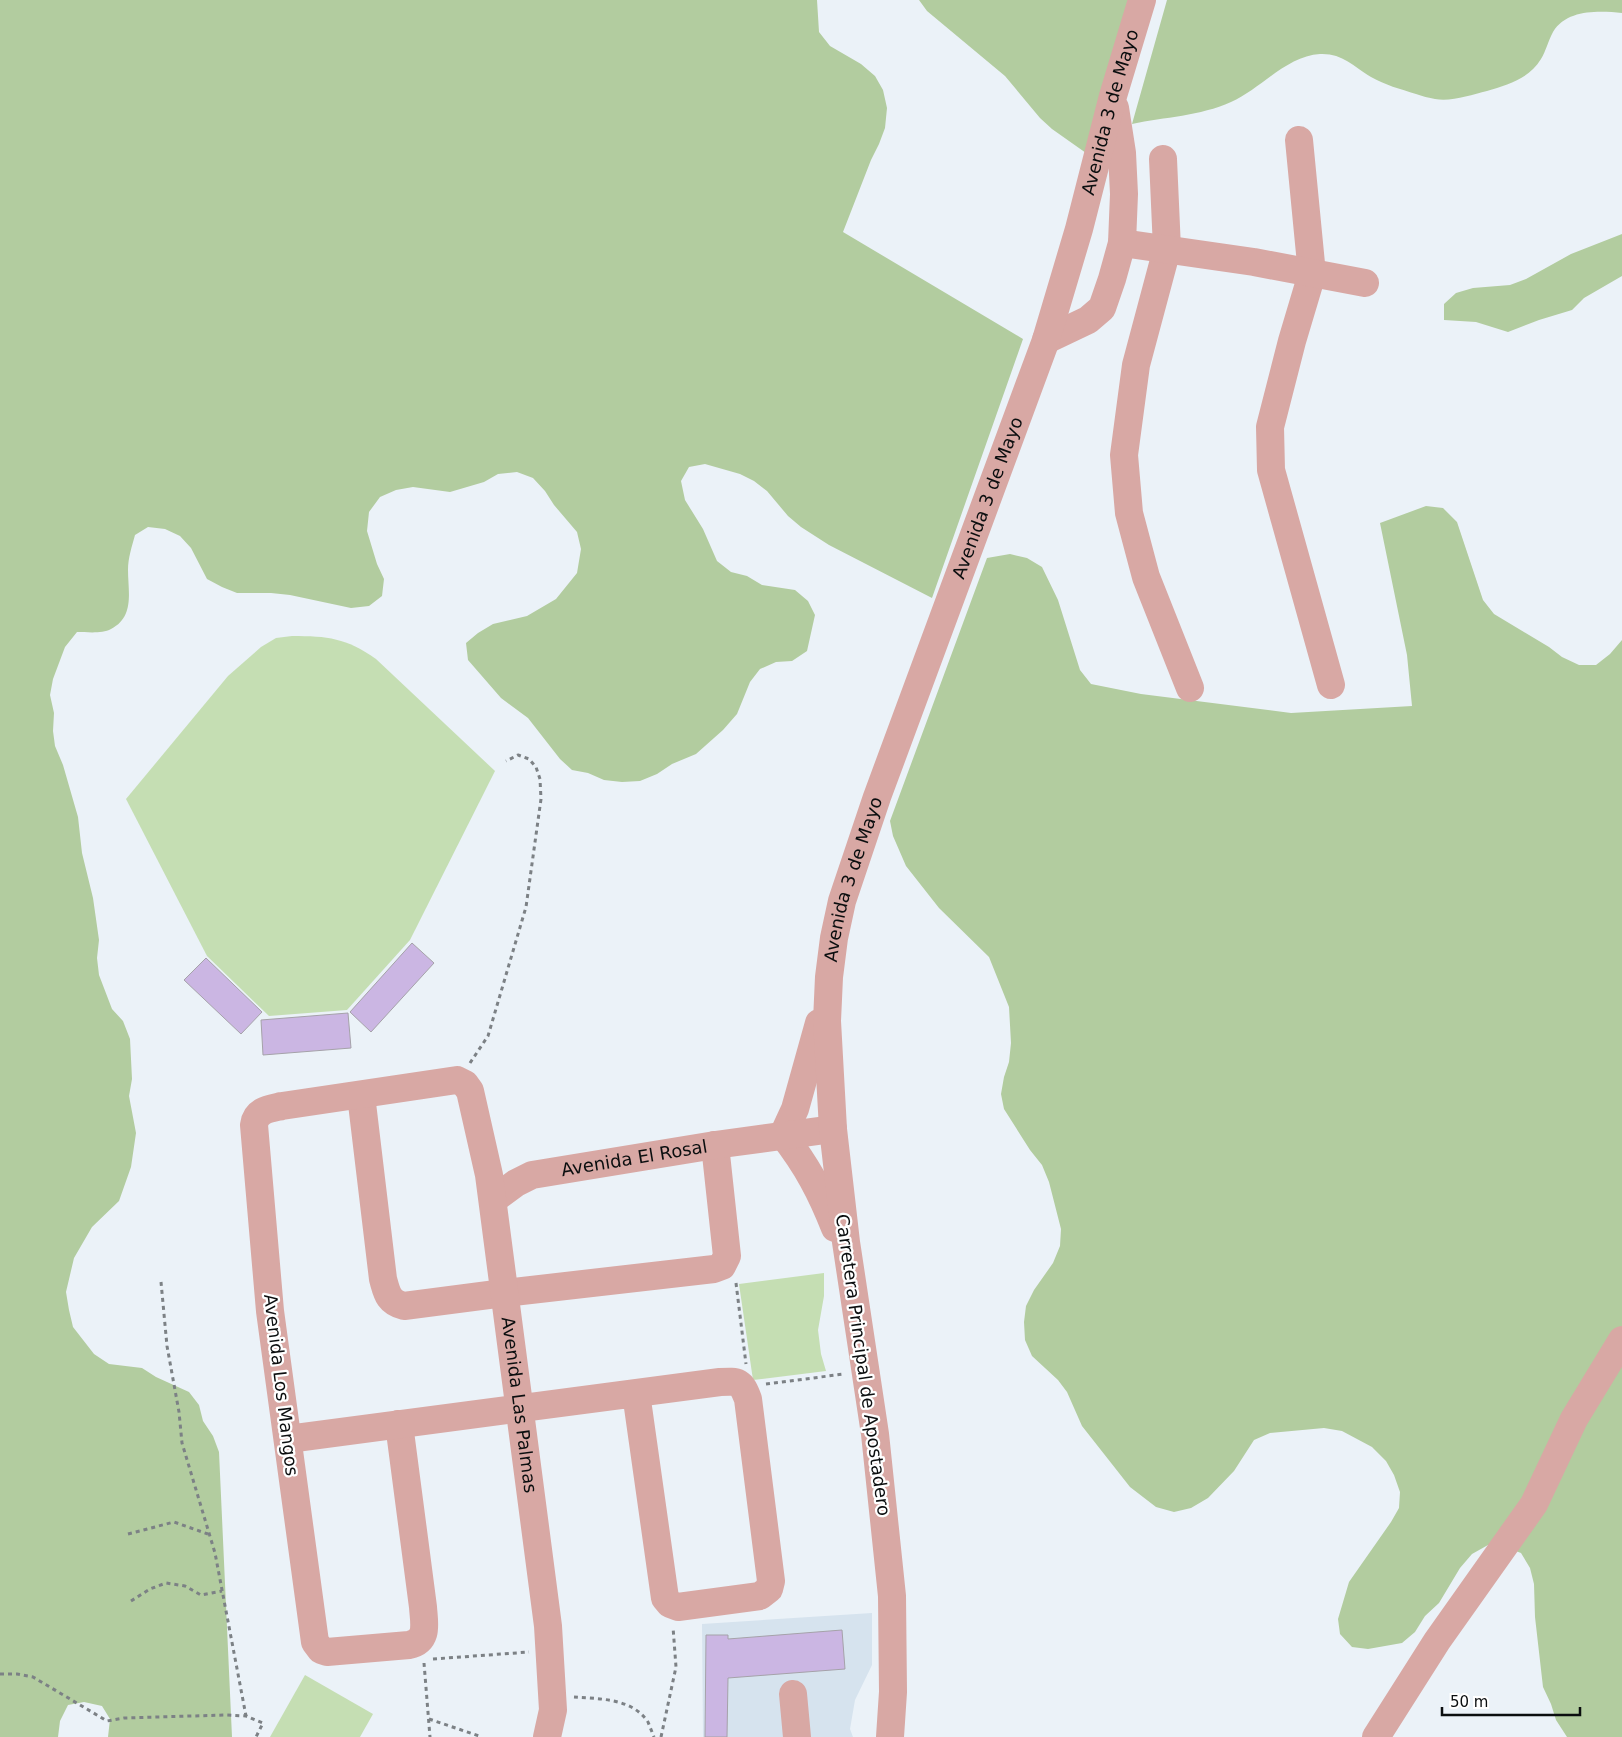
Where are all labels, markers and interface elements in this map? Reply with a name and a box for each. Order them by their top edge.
street label: Avenida 3 de Mayo [1077,26,1143,197]
street label: Avenida 3 de Mayo [948,414,1027,582]
street label: Avenida 3 de Mayo [820,794,886,963]
street label: Avenida El Rosal [559,1135,709,1180]
street label: Carretera Principal de Apostadero [832,1213,895,1517]
street label: Avenida Los Mangos [260,1293,303,1477]
street label: Avenida Las Palmas [498,1315,542,1494]
scale bar [1442,1684,1580,1716]
text: 50 m [1450,1693,1488,1711]

